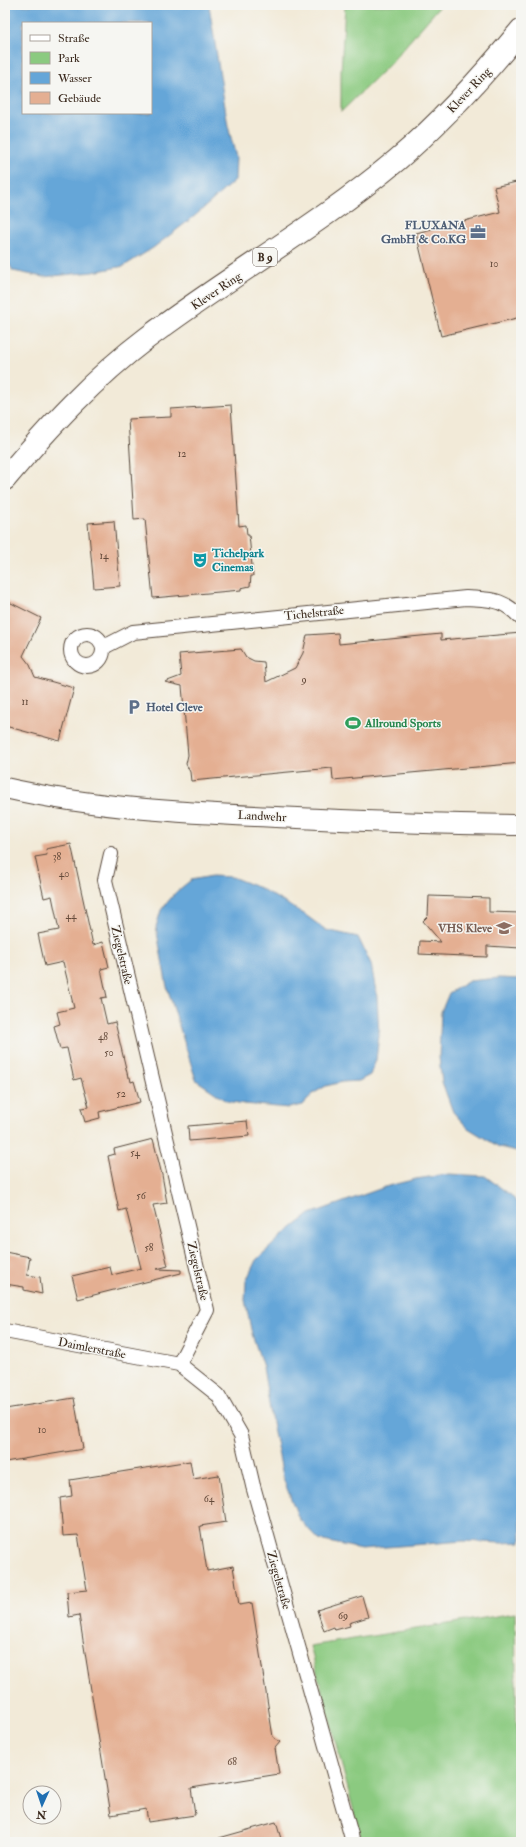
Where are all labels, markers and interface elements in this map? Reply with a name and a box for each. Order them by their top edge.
legend [22,22,152,114]
text: Straße [58,31,89,46]
text: Park [58,51,80,66]
street label: Klever Ring [444,63,495,116]
text: Wasser [57,71,92,86]
text: Gebäude [58,91,101,106]
place label: FLUXANA GmbH & Co.KG [381,218,466,247]
office icon: FLUXANA GmbH & Co.KG [469,223,487,241]
road number: B 9 [253,248,277,266]
house number: 10 [490,258,498,270]
street label: Klever Ring [188,269,245,314]
house number: 12 [178,448,186,460]
place label: Tichelpark Cinemas [211,546,265,575]
house number: 14 [100,550,109,562]
theatre icon: Tichelpark Cinemas [191,551,209,569]
street label: Tichelstraße [283,603,345,624]
house number: 9 [300,674,307,686]
house number: 11 [21,696,29,708]
parking icon: Hotel Cleve [125,698,143,716]
place label: Hotel Cleve [146,700,204,715]
sports icon: Allround Sports [344,714,362,732]
place label: Allround Sports [364,716,441,731]
street label: Landwehr [237,808,287,825]
house number: 38 [53,851,62,863]
house number: 40 [59,868,69,880]
house number: 44 [66,910,77,922]
school or university icon: VHS Kleve [495,919,513,937]
place label: VHS Kleve [437,921,493,936]
street label: Ziegelstraße [107,924,136,986]
house number: 48 [98,1031,108,1043]
house number: 50 [104,1047,114,1059]
house number: 52 [116,1088,126,1100]
house number: 54 [130,1147,140,1159]
house number: 56 [136,1190,147,1202]
street label: Ziegelstraße [183,1240,212,1302]
house number: 58 [144,1242,154,1254]
street label: Daimlerstraße [57,1335,127,1362]
house number: 10 [38,1424,46,1436]
house number: 64 [204,1493,215,1505]
street label: Ziegelstraße [263,1549,294,1611]
house number: 69 [338,1610,348,1622]
house number: 68 [227,1756,237,1768]
north arrow [22,1785,62,1825]
text: N [35,1808,48,1821]

